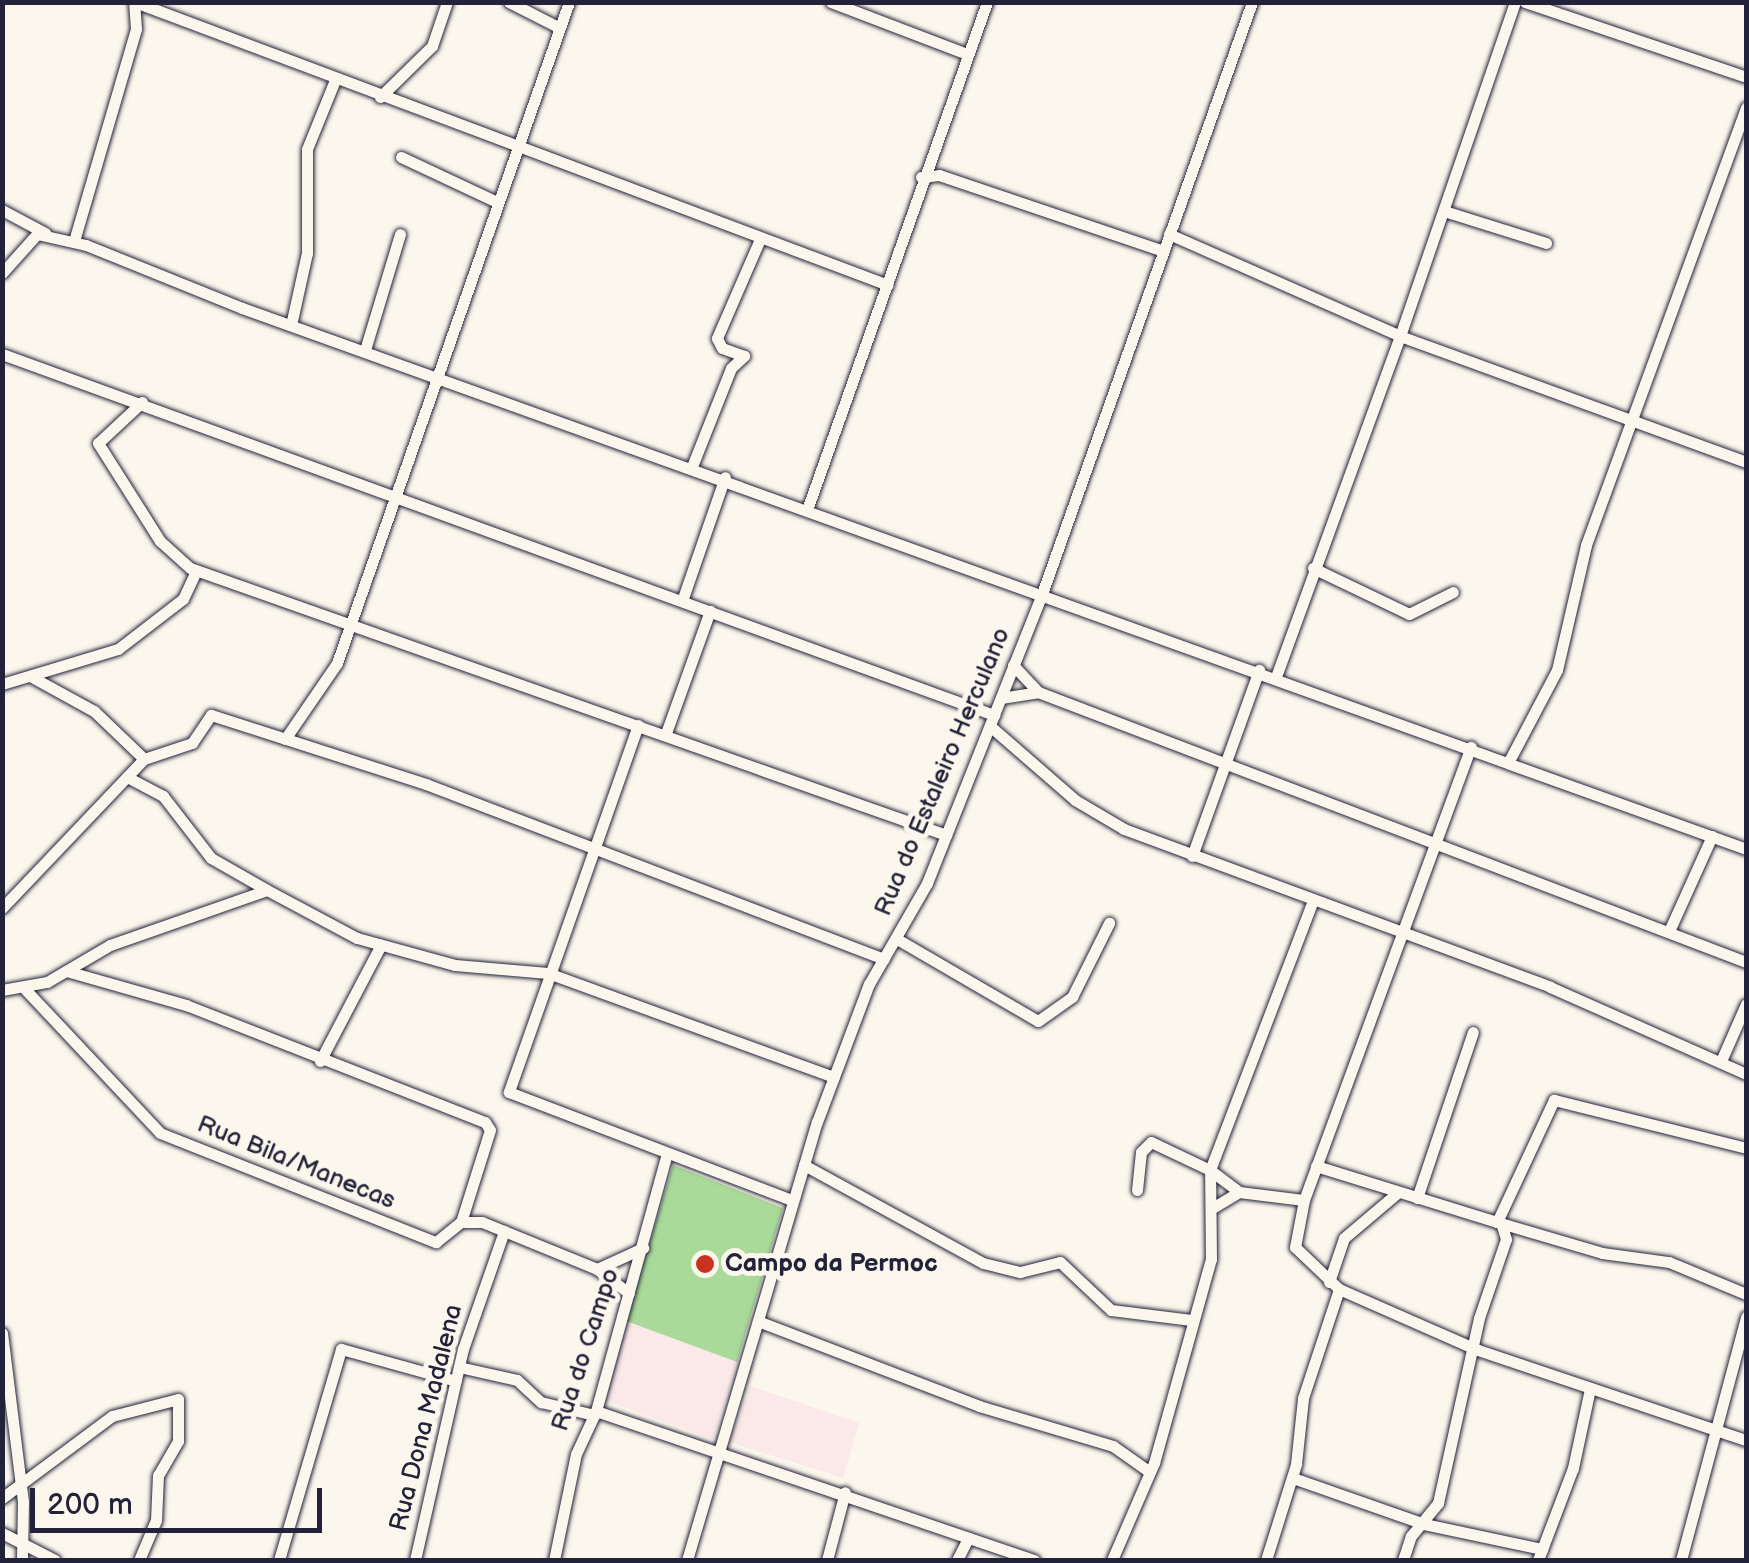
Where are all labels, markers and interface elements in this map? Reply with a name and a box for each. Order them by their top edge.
street label: Rua do Estaleiro Herculano [869,623,1017,921]
street label: Rua Bila/Manecas [193,1110,399,1216]
place label: Campo da Permoc [725,1249,938,1279]
marker: Campo da Permoc [694,1253,716,1275]
street label: Rua do Campo [546,1265,626,1435]
street label: Rua Dona Madalena [384,1302,470,1534]
scale bar [35,1468,328,1530]
text: 200 m [47,1487,133,1523]

